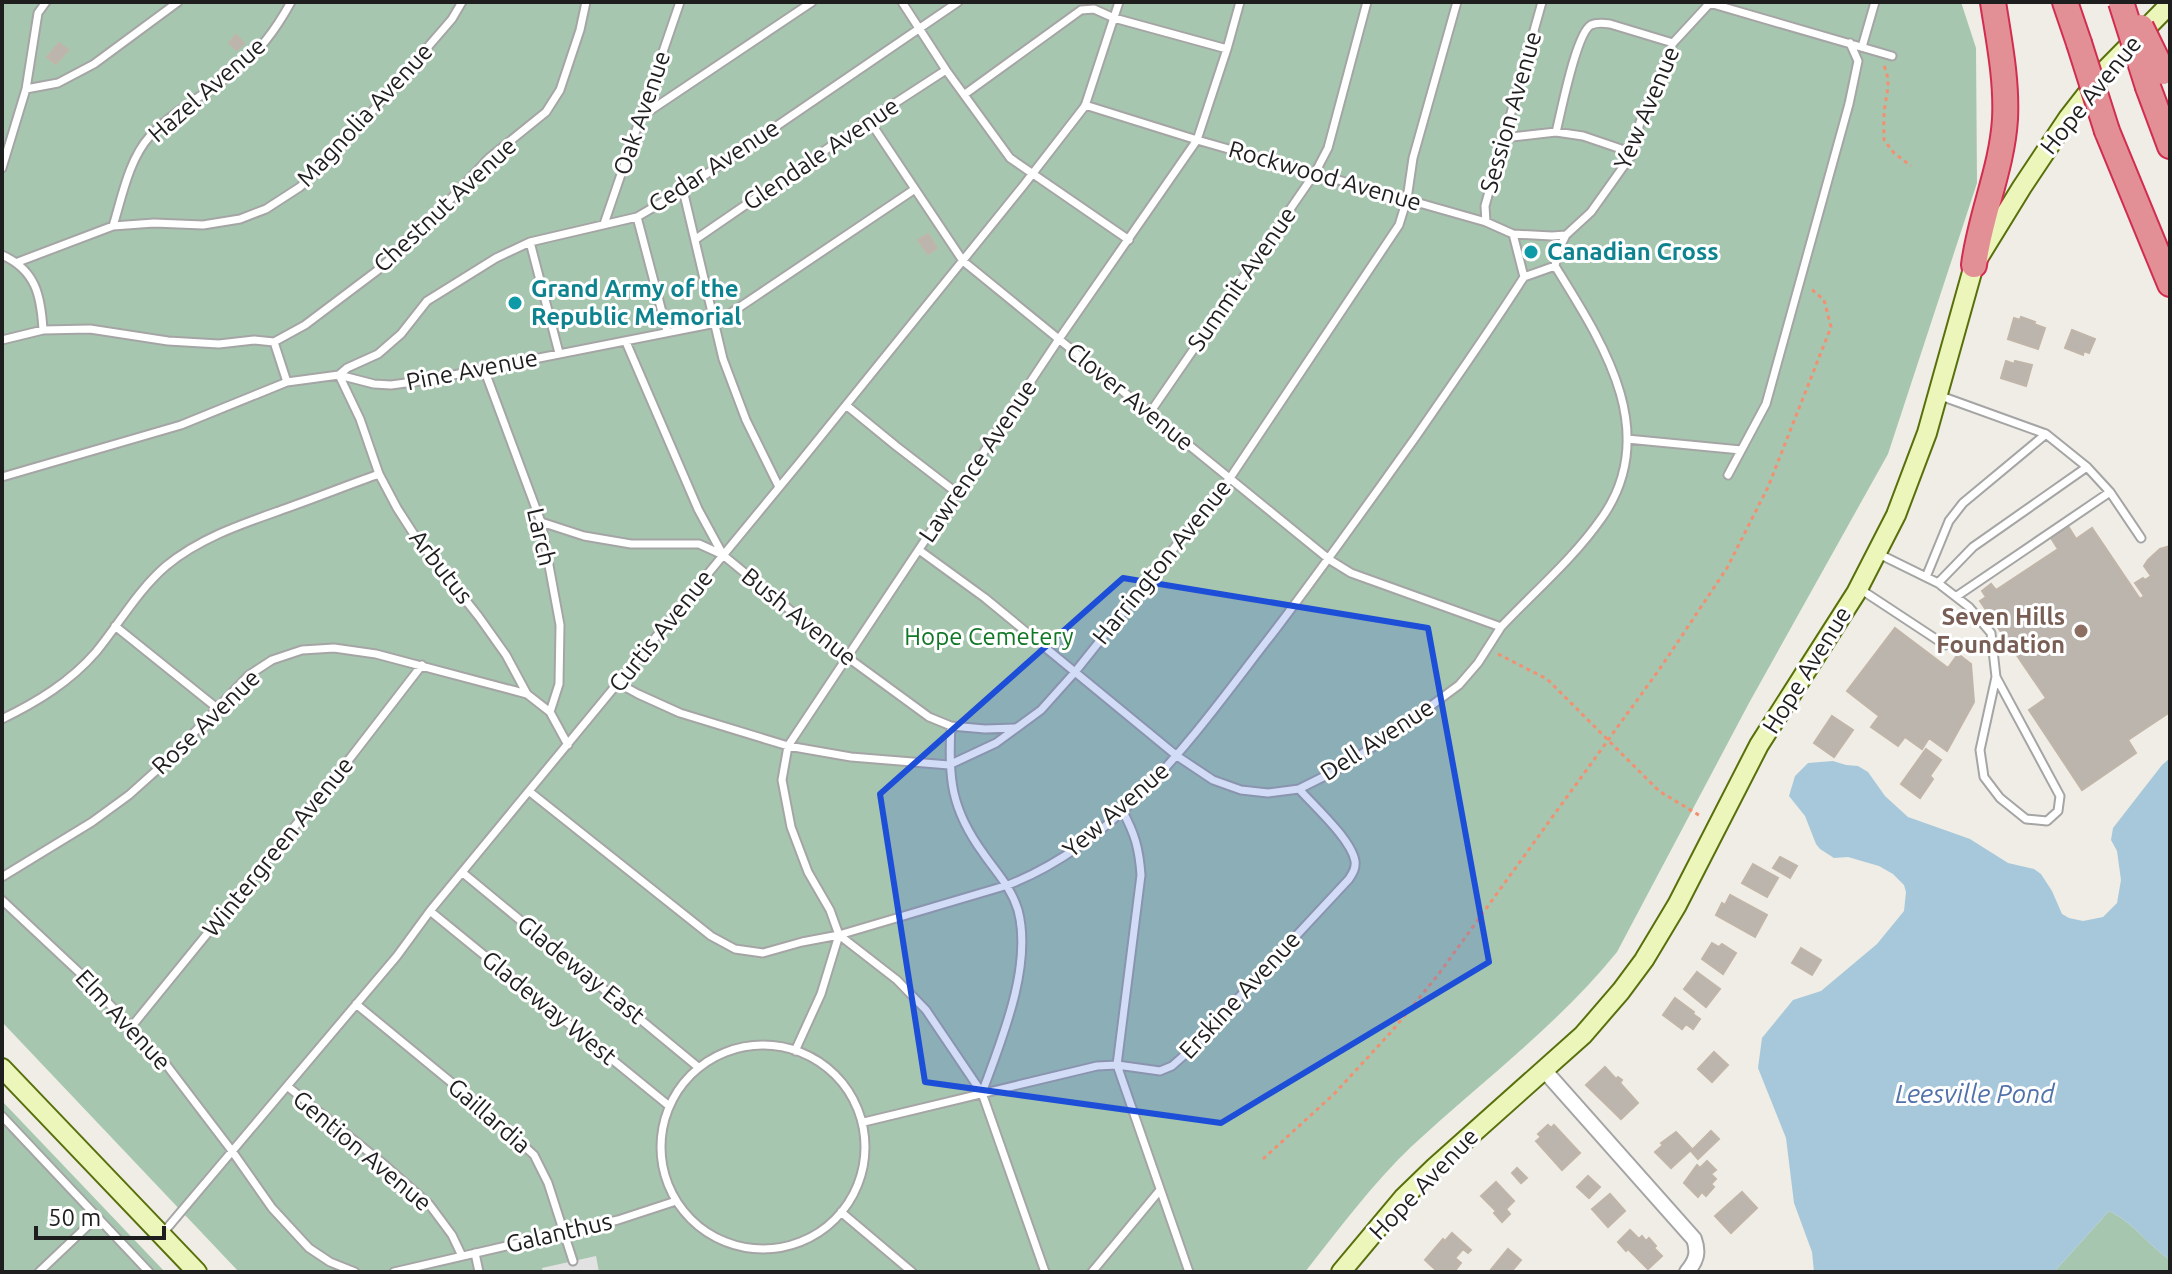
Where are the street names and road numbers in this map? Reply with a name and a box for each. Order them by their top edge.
street label: Session Avenue [1475,28,1546,196]
street label: Hope Avenue [2035,30,2147,159]
street label: Hazel Avenue [143,32,271,148]
street label: Magnolia Avenue [291,38,438,192]
street label: Yew Avenue [1609,42,1685,173]
street label: Oak Avenue [608,47,675,178]
street label: Glendale Avenue [738,92,903,216]
street label: Cedar Avenue [644,113,784,218]
street label: Chestnut Avenue [368,132,521,277]
street label: Rockwood Avenue [1226,135,1425,216]
street label: Summit Avenue [1182,202,1301,356]
street label: Clover Avenue [1061,337,1199,456]
street label: Pine Avenue [404,344,540,395]
street label: Lawrence Avenue [913,374,1042,547]
street label: Harrington Avenue [1087,474,1236,649]
street label: Larch [522,505,561,568]
street label: Arbutus [404,524,479,609]
street label: Bush Avenue [737,562,862,671]
street label: Curtis Avenue [603,564,718,697]
street label: Hope Avenue [1757,601,1856,738]
street label: Rose Avenue [146,664,265,780]
street label: Dell Avenue [1315,693,1438,786]
street label: Wintergreen Avenue [197,751,358,942]
street label: Yew Avenue [1057,756,1174,863]
street label: Gladeway East [512,910,651,1029]
street label: Erskine Avenue [1174,925,1306,1064]
street label: Gladeway West [477,945,622,1070]
street label: Elm Avenue [70,964,176,1075]
street label: Gaillardia [443,1073,536,1159]
street label: Gention Avenue [288,1085,437,1216]
street label: Hope Avenue [1364,1122,1484,1245]
street label: Galanthus [503,1207,614,1258]

